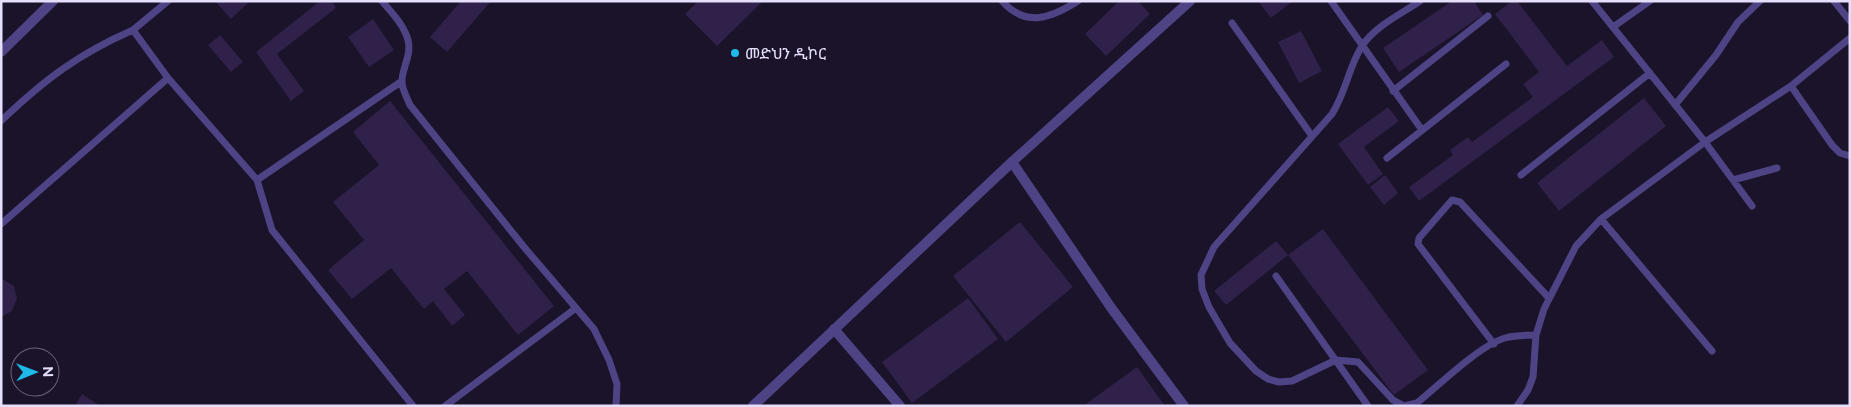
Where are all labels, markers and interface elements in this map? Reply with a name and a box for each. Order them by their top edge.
place label: መድህን ዲኮር [745,44,826,63]
marker: መድህን ዲኮር [729,47,741,59]
north arrow [10,347,60,397]
text: N [40,366,56,377]

